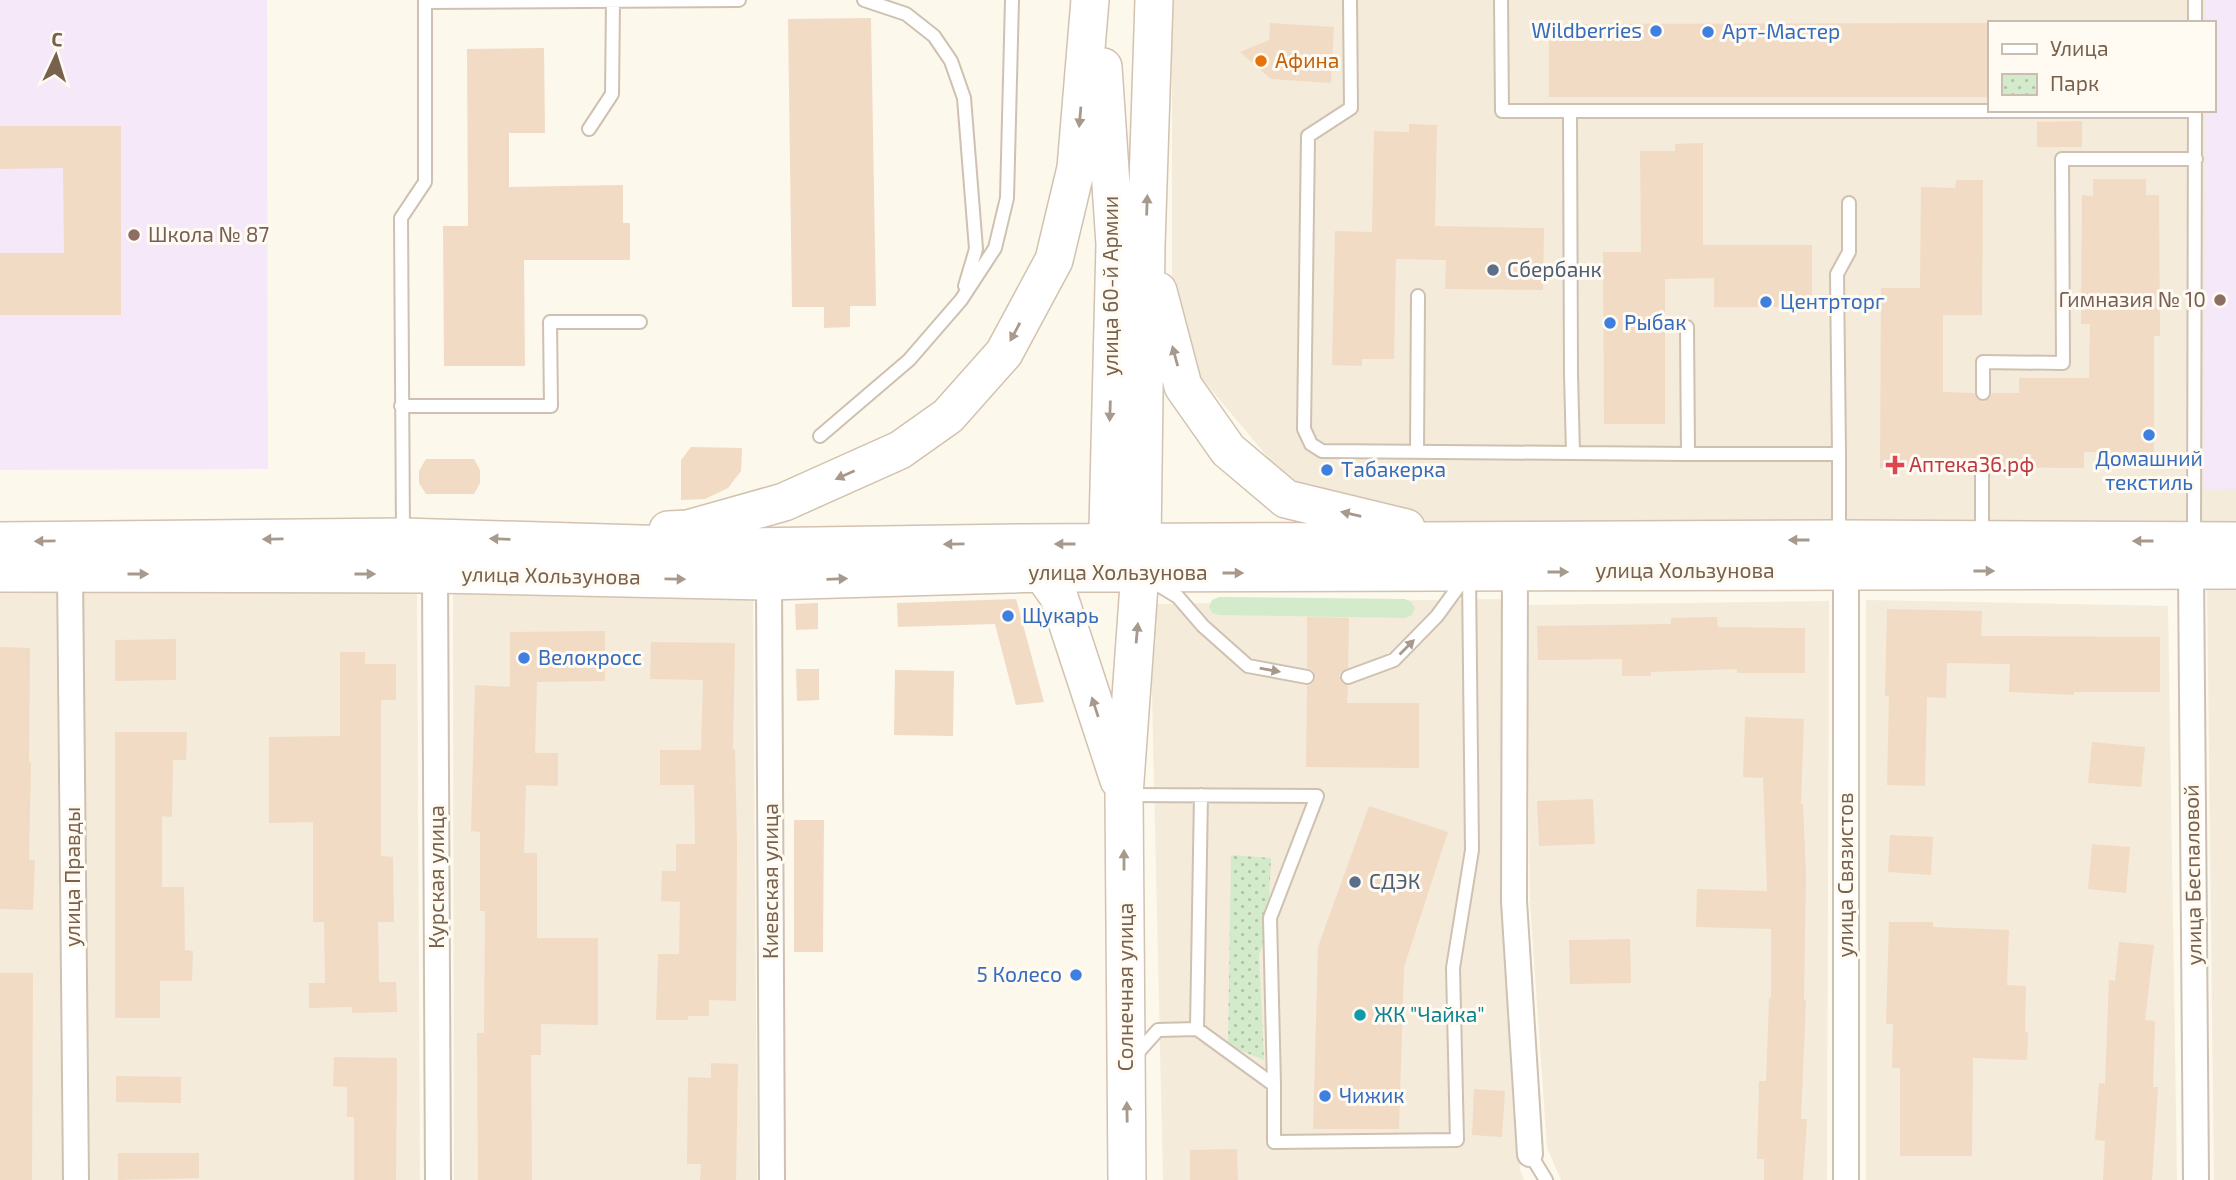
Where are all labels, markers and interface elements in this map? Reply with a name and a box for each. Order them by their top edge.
place label: Wildberries [1531,17,1642,42]
place label: Арт-Мастер [1722,18,1840,43]
north arrow [21,21,91,91]
legend [1988,21,2215,112]
marker: Wildberries [1648,23,1664,39]
marker: Арт-Мастер [1700,24,1716,40]
text: С [51,27,64,50]
text: Улица [2050,35,2109,60]
place label: Афина [1275,47,1339,72]
marker: Афина [1253,53,1269,69]
text: Парк [2050,70,2099,95]
one-way arrow [1074,106,1085,128]
one-way arrow [1141,194,1152,216]
street label: улица 60-й Армии [1097,196,1123,376]
place label: Школа № 87 [148,221,269,246]
marker: Школа № 87 [126,227,142,243]
place label: Сбербанк [1507,256,1602,281]
marker: Сбербанк [1485,262,1501,278]
place label: Гимназия № 10 [2058,286,2206,311]
place label: Центрторг [1780,288,1885,313]
marker: Гимназия № 10 [2212,292,2228,308]
marker: Центрторг [1758,294,1774,310]
place label: Рыбак [1624,309,1686,334]
marker: Рыбак [1602,315,1618,331]
one-way arrow [1009,322,1021,342]
one-way arrow [1169,345,1180,367]
one-way arrow [1105,400,1116,422]
marker: Домашний текстиль [2141,427,2157,443]
place label: Домашний текстиль [2095,445,2203,494]
place label: Аптека36.рф [1909,451,2034,476]
place label: Табакерка [1341,456,1446,481]
marker: Аптека36.рф [1887,457,1903,473]
marker: Табакерка [1319,462,1335,478]
one-way arrow [835,469,855,481]
one-way arrow [1340,509,1362,520]
one-way arrow [262,533,284,544]
one-way arrow [489,534,511,545]
one-way arrow [1787,534,1809,545]
one-way arrow [34,535,56,547]
one-way arrow [2132,535,2154,547]
one-way arrow [943,538,965,550]
one-way arrow [1054,538,1076,550]
street label: улица Хользунова [1595,557,1775,583]
street label: улица Хользунова [1028,559,1208,585]
street label: улица Хользунова [461,560,641,590]
one-way arrow [1974,565,1996,577]
one-way arrow [1547,566,1569,578]
one-way arrow [1222,567,1244,579]
one-way arrow [127,568,149,580]
one-way arrow [355,568,377,580]
one-way arrow [826,573,848,585]
one-way arrow [664,574,686,585]
place label: Щукарь [1022,602,1099,628]
marker: Щукарь [1000,608,1016,624]
one-way arrow [1132,622,1143,644]
one-way arrow [1399,638,1416,655]
place label: Велокросс [538,644,642,669]
marker: Велокросс [516,650,532,666]
one-way arrow [1259,665,1281,676]
one-way arrow [1089,696,1100,717]
street label: улица Беспаловой [2177,784,2207,966]
street label: улица Связистов [1832,792,1858,958]
street label: Киевская улица [757,803,783,959]
street label: Курская улица [423,805,449,949]
street label: улица Правды [59,807,85,947]
one-way arrow [1119,849,1130,871]
place label: СДЭК [1369,868,1420,893]
marker: СДЭК [1347,874,1363,890]
street label: Солнечная улица [1112,903,1138,1071]
place label: 5 Колесо [976,961,1062,986]
marker: 5 Колесо [1068,967,1084,983]
place label: ЖК "Чайка" [1374,1001,1485,1026]
marker: ЖК "Чайка" [1352,1007,1368,1023]
place label: Чижик [1339,1082,1405,1107]
marker: Чижик [1317,1088,1333,1104]
one-way arrow [1121,1101,1132,1123]

